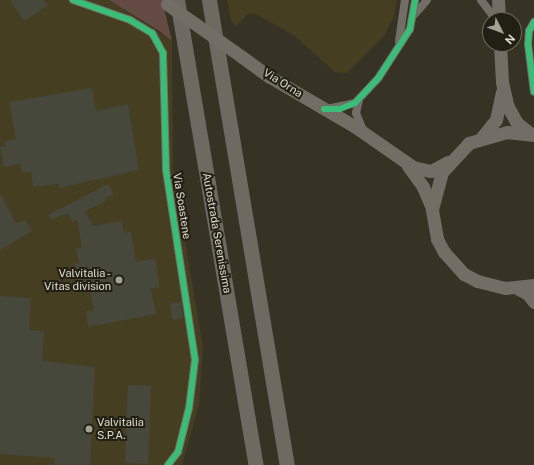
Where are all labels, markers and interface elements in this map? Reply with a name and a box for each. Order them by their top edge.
north arrow [482,12,522,52]
text: N [503,32,518,47]
street label: Via Orna [261,66,305,100]
street label: Via Soastene [170,172,194,240]
street label: Autostrada Serenissima [200,172,234,294]
place label: Valvitalia - Vitas division [44,267,111,293]
marker: Valvitalia - Vitas division [114,275,124,285]
place label: Valvitalia S.P.A. [97,416,144,442]
marker: Valvitalia S.P.A. [84,424,94,434]

